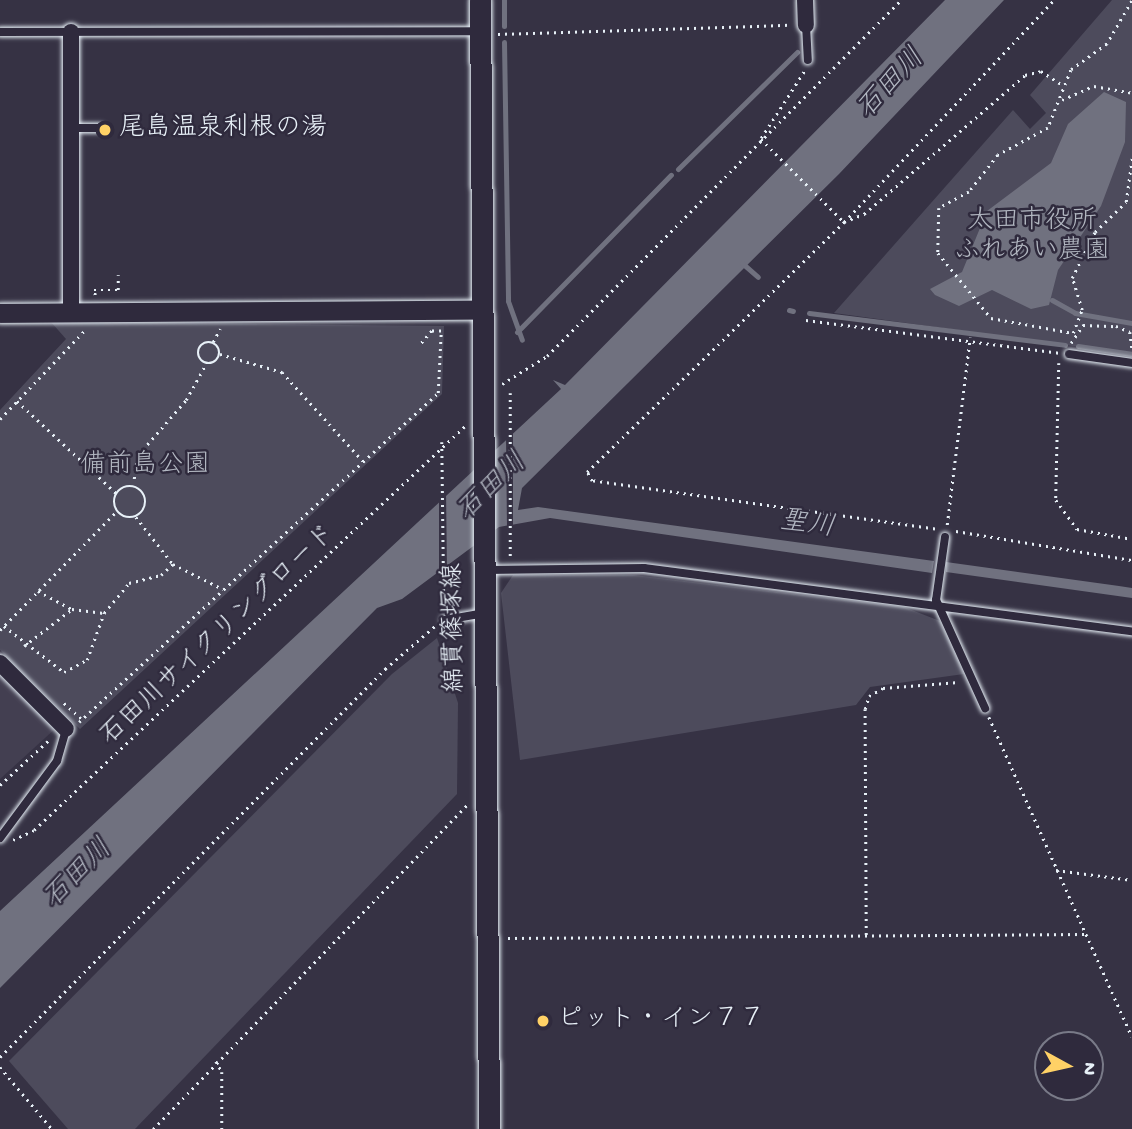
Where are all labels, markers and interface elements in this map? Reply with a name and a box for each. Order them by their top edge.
water label: 石田川 [851,43,933,127]
place label: 尾島温泉利根の湯 [119,114,327,146]
marker: 尾島温泉利根の湯 [97,122,113,138]
park label: 太田市役所 ふれあい農園 [954,207,1110,268]
water label: 石田川 [451,447,535,529]
park label: 備前島公園 [80,451,210,483]
water label: 聖川 [777,505,837,547]
street label: 石田川サイクリングロード [94,518,344,754]
street label: 綿貫篠塚線 [439,563,473,693]
water label: 石田川 [37,833,121,917]
place label: ピット・イン７７ [557,1005,765,1037]
marker: ピット・イン７７ [535,1013,551,1029]
north arrow [1034,1031,1104,1101]
text: N [1076,1061,1101,1076]

